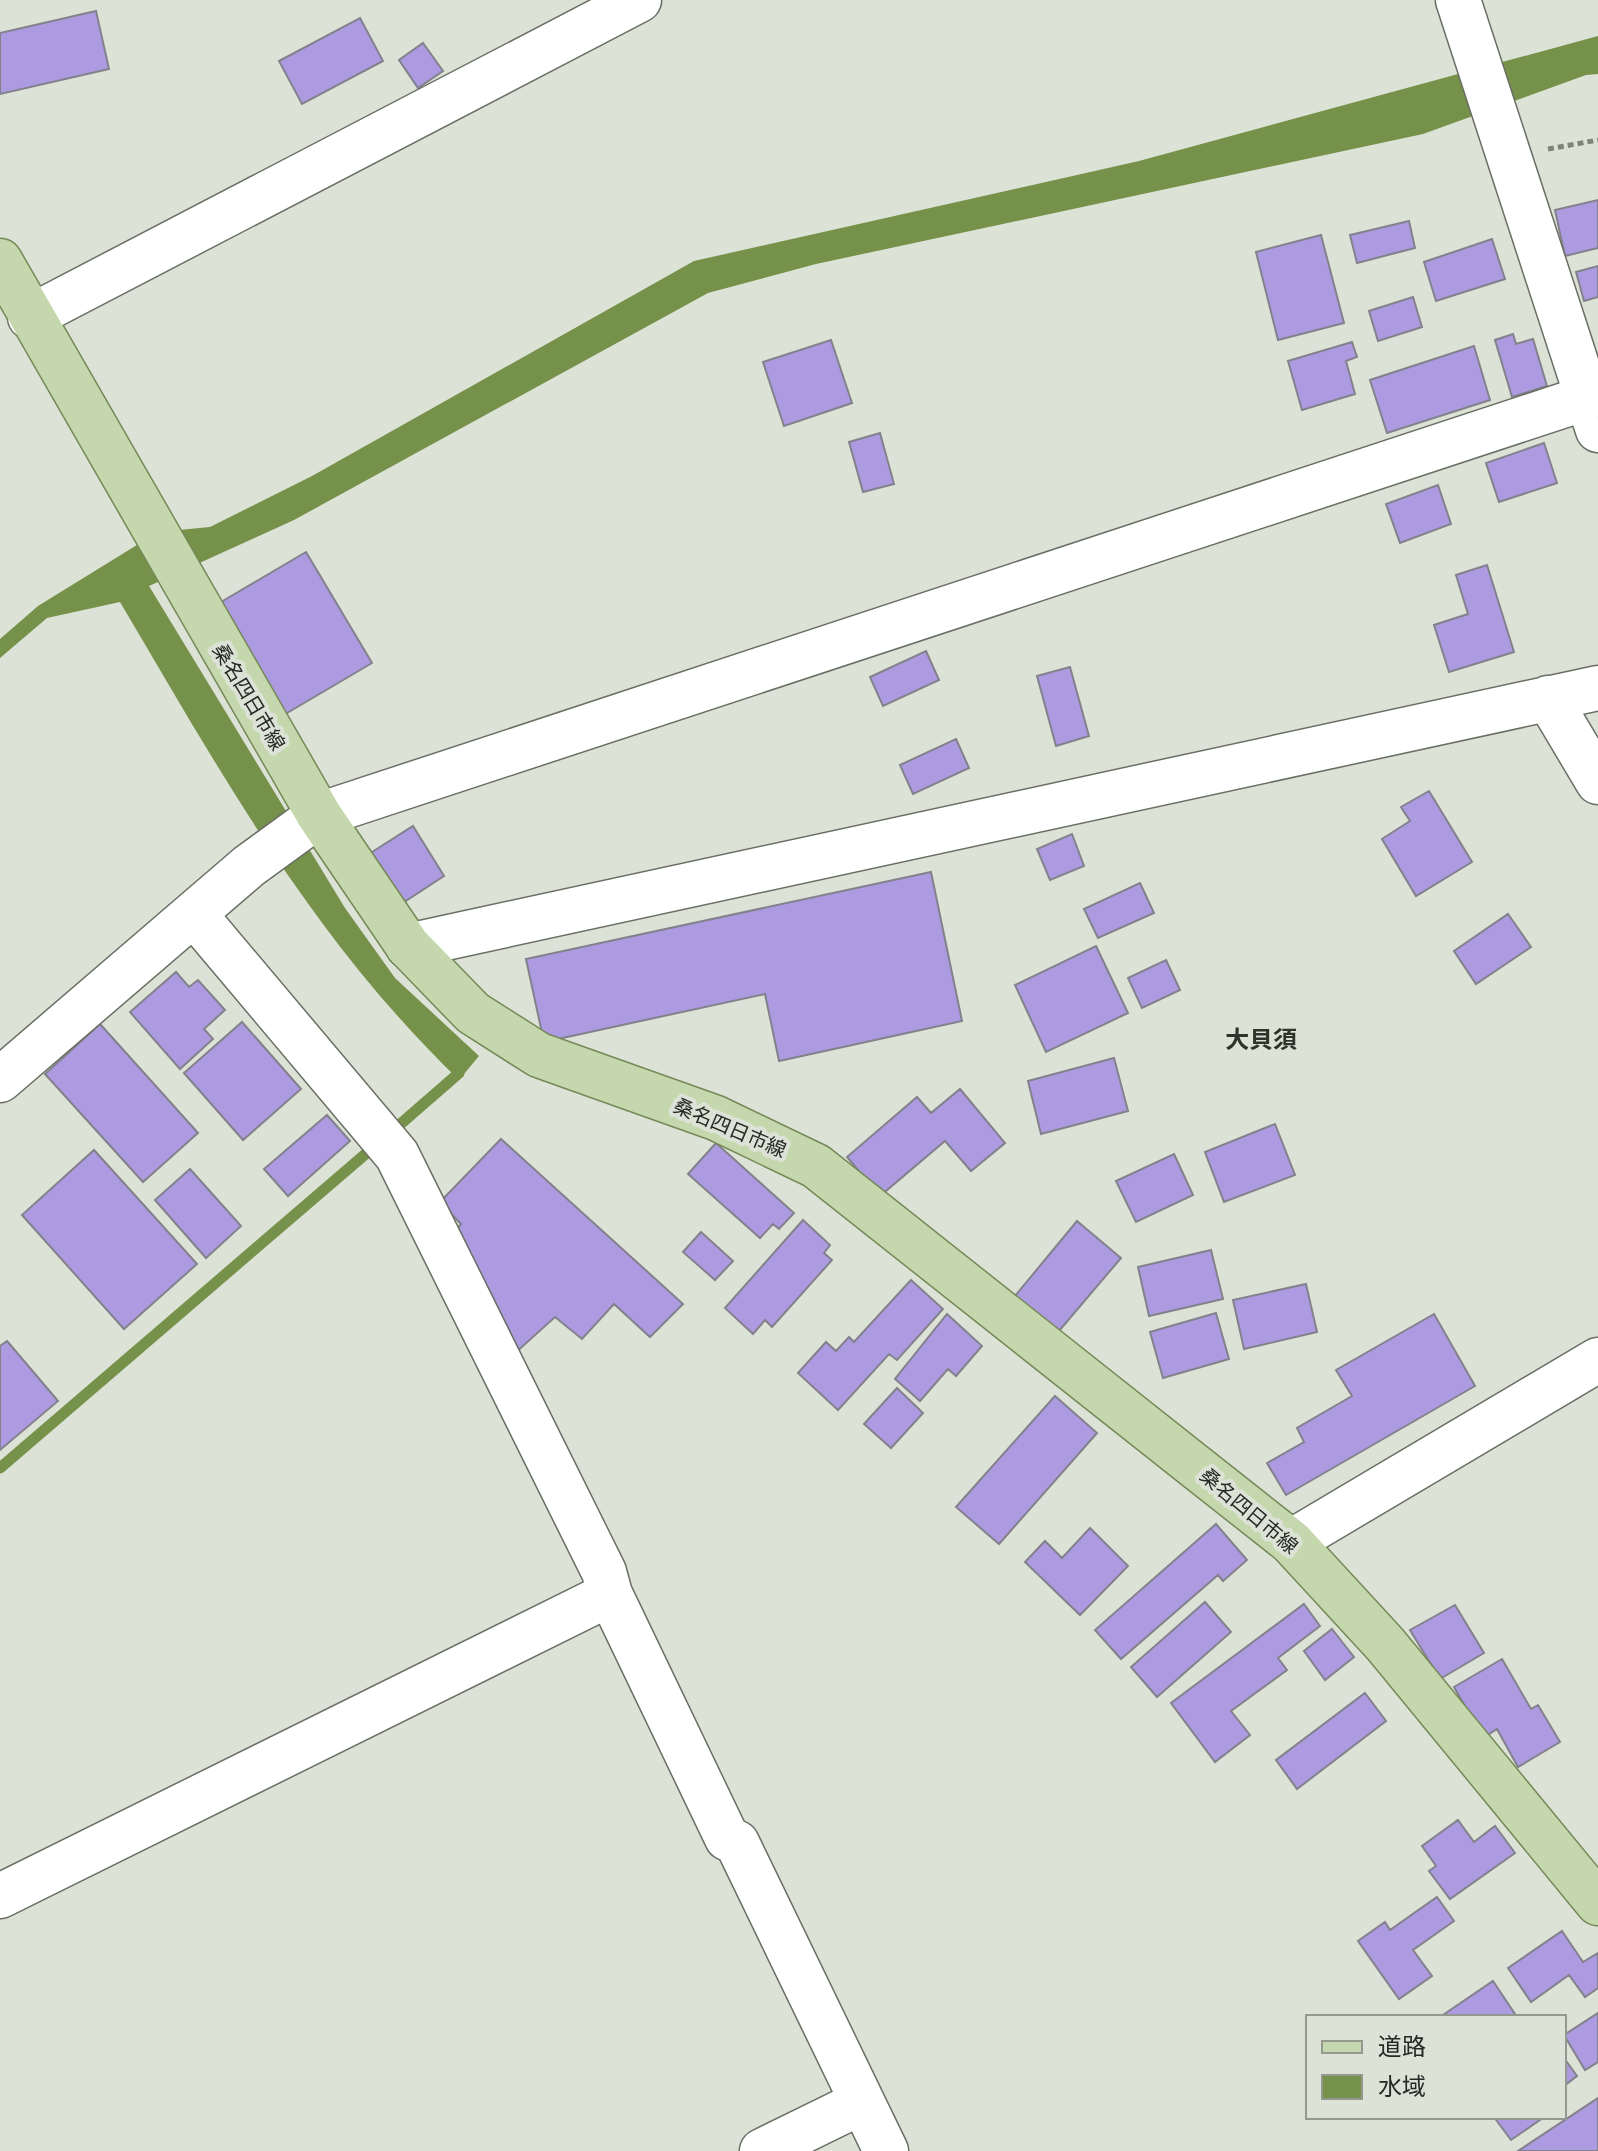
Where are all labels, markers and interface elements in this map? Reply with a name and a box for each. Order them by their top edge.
street label: 桑名四日市線 [209,640,289,754]
district label: 大貝須 [1225,1026,1297,1053]
street label: 桑名四日市線 [670,1094,790,1162]
street label: 桑名四日市線 [1196,1464,1302,1558]
legend [1306,2015,1566,2119]
text: 道路 [1378,2033,1426,2060]
text: 水域 [1378,2073,1426,2100]

